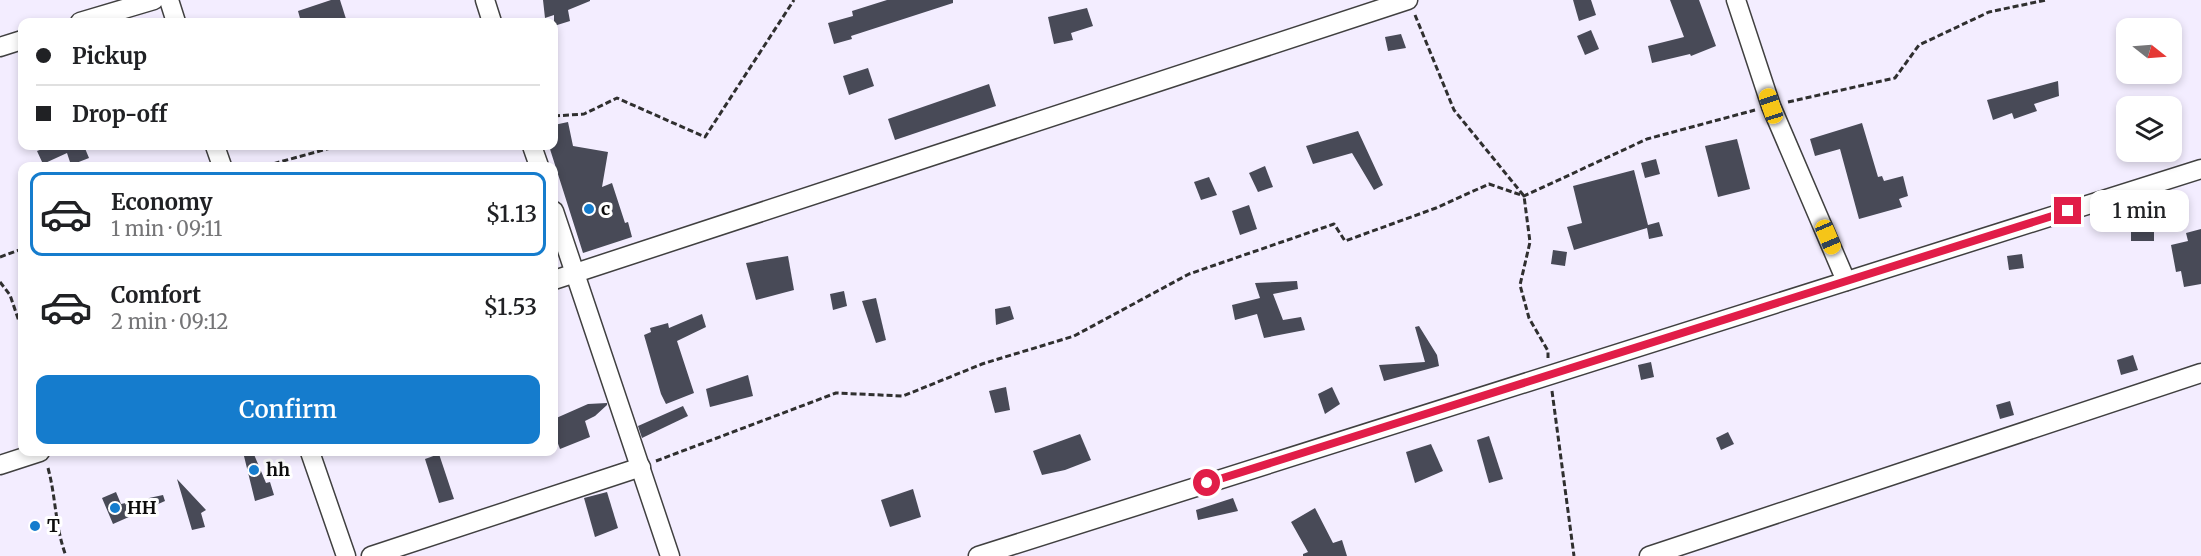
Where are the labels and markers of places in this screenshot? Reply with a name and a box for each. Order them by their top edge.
place label: c [601,197,610,220]
marker: c [582,202,596,216]
place label: hh [266,458,290,481]
marker: hh [247,463,261,477]
place label: HH [127,496,157,519]
marker: HH [108,501,122,515]
place label: T [47,514,60,537]
marker: T [28,519,42,533]

